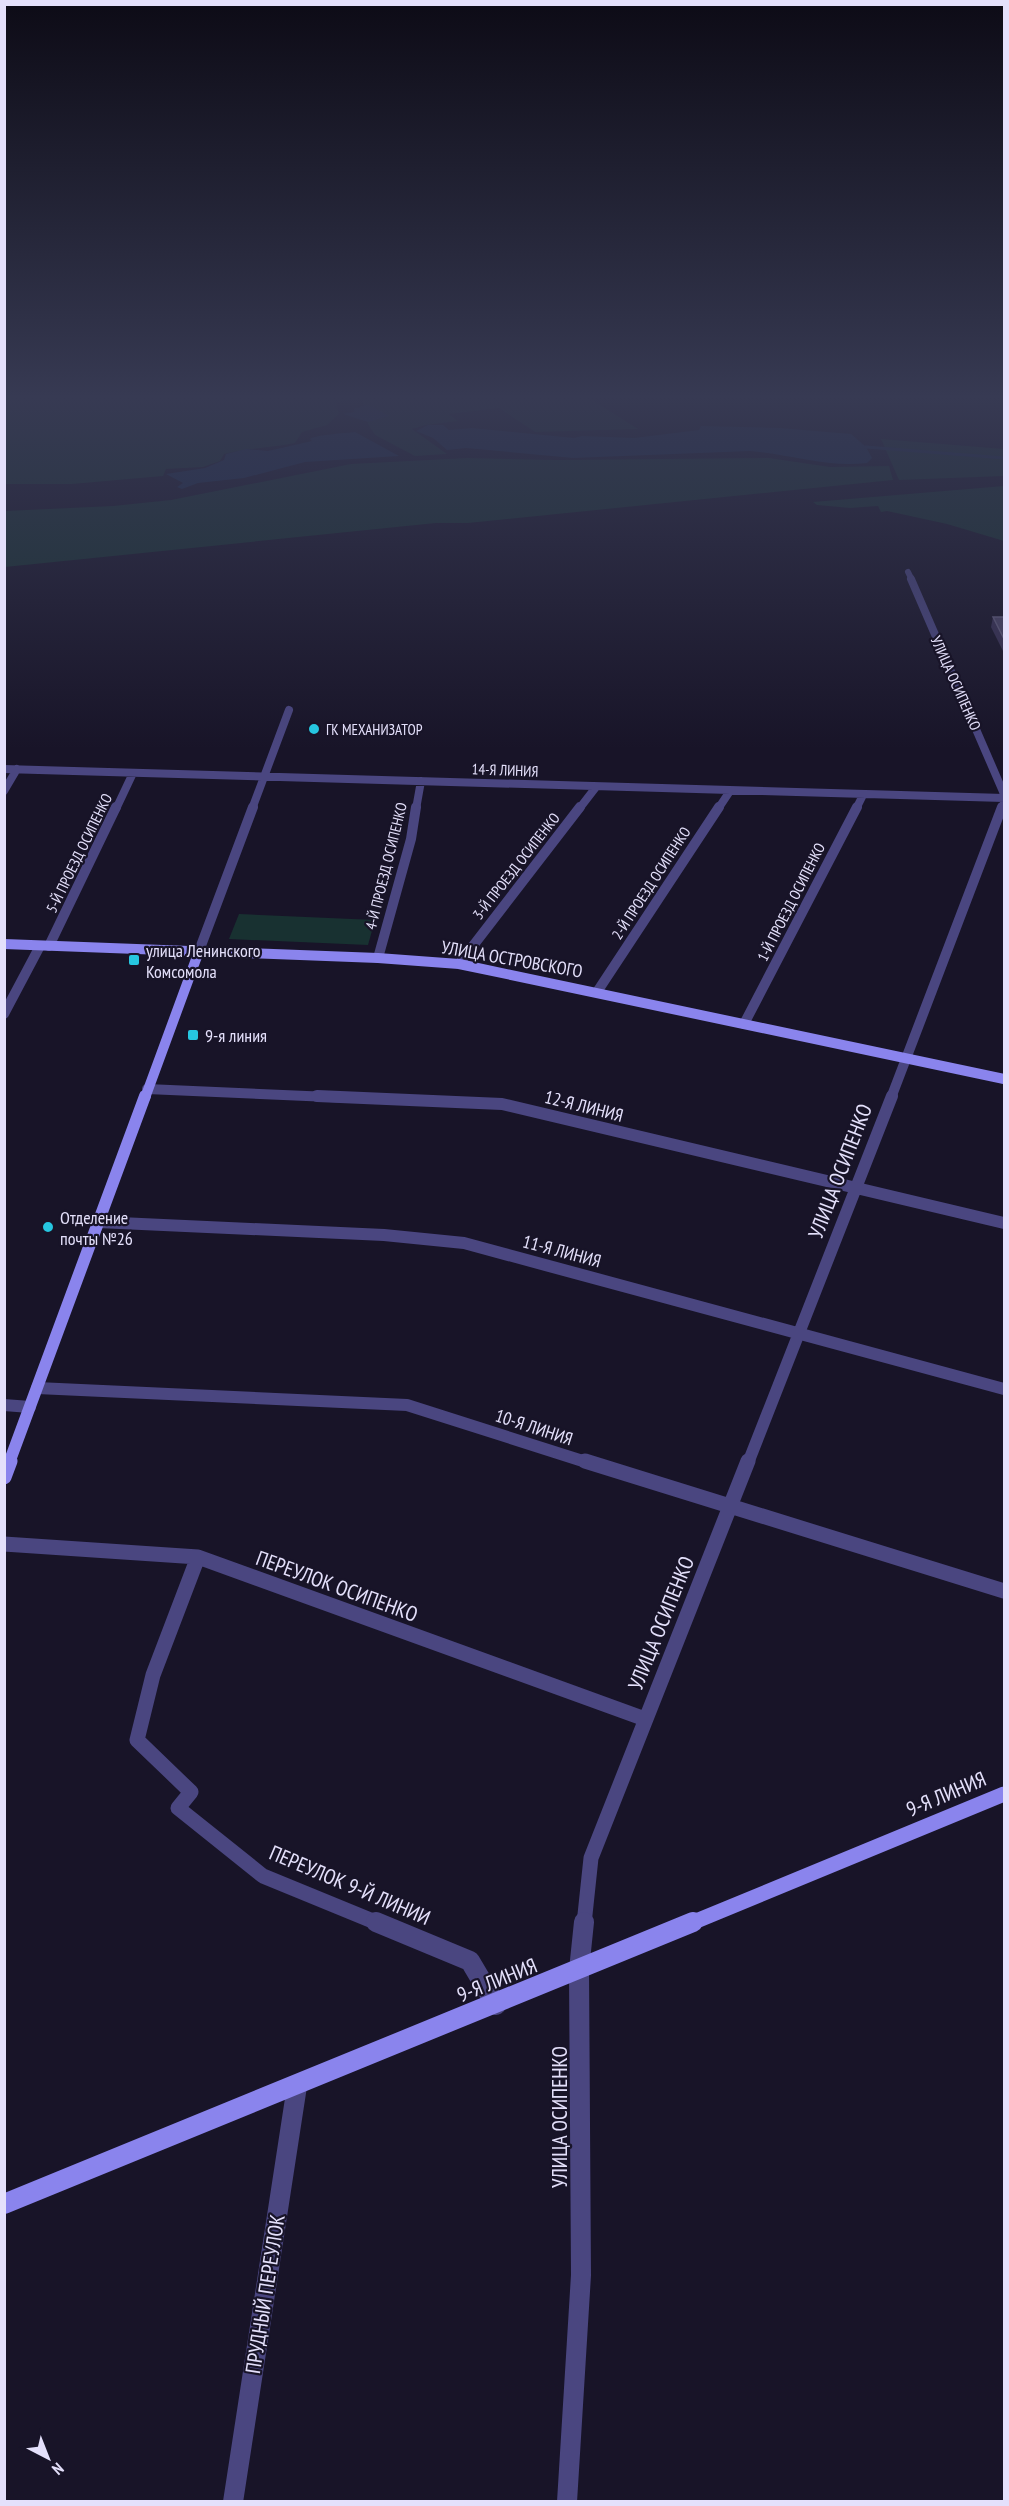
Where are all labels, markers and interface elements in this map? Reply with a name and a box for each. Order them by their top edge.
street label: УЛИЦА ОСИПЕНКО [927,633,985,733]
place label: ГК МЕХАНИЗАТОР [326,720,423,739]
marker: ГК МЕХАНИЗАТОР [307,722,321,736]
street label: 14-Я ЛИНИЯ [471,759,539,781]
street label: 5-Й ПРОЕЗД ОСИПЕНКО [42,790,116,916]
street label: 4-Й ПРОЕЗД ОСИПЕНКО [361,800,411,932]
street label: 3-Й ПРОЕЗД ОСИПЕНКО [468,809,564,923]
street label: 2-Й ПРОЕЗД ОСИПЕНКО [608,823,694,943]
street label: 1-Й ПРОЕЗД ОСИПЕНКО [753,840,829,964]
street label: УЛИЦА ОСТРОВСКОГО [440,935,585,983]
place label: улица Ленинского Комсомола [146,939,261,983]
marker: улица Ленинского Комсомола [127,953,141,967]
place label: 9-я линия [205,1024,267,1047]
marker: 9-я линия [186,1028,200,1042]
street label: 12-Я ЛИНИЯ [542,1085,626,1127]
street label: УЛИЦА ОСИПЕНКО [802,1100,878,1242]
place label: Отделение почты №26 [60,1206,133,1250]
marker: Отделение почты №26 [41,1220,55,1234]
street label: 11-Я ЛИНИЯ [520,1230,604,1272]
street label: 10-Я ЛИНИЯ [492,1404,576,1450]
street label: ПЕРЕУЛОК ОСИПЕНКО [252,1544,422,1628]
street label: УЛИЦА ОСИПЕНКО [622,1552,700,1694]
street label: 9-Я ЛИНИЯ [902,1765,990,1823]
street label: ПЕРЕУЛОК 9-Й ЛИНИИ [265,1839,435,1931]
street label: 9-Я ЛИНИЯ [453,1952,541,2008]
street label: УЛИЦА ОСИПЕНКО [546,2046,573,2188]
street label: ПРУДНЫЙ ПЕРЕУЛОК [239,2213,291,2375]
north arrow [18,2428,78,2488]
text: N [48,2459,68,2479]

